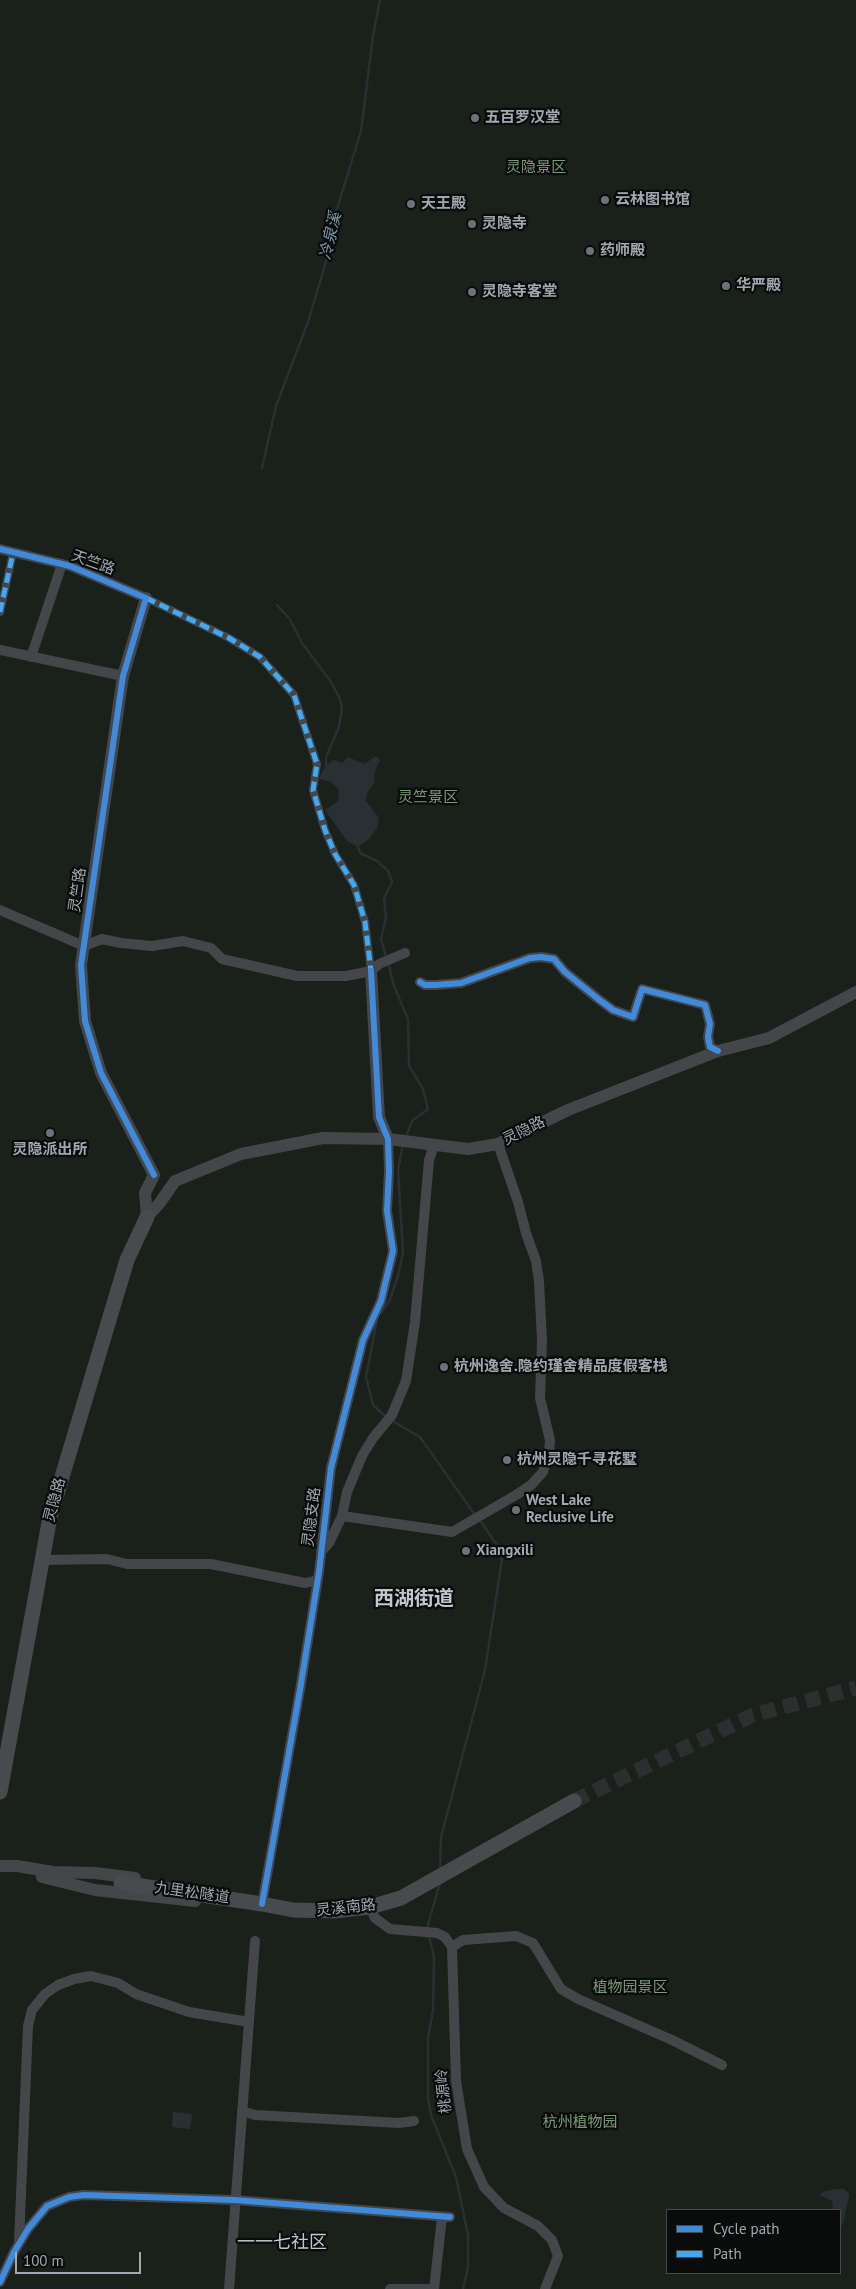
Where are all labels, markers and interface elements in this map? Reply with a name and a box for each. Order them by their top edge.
place label: 五百罗汉堂 [485,109,560,127]
marker: 五百罗汉堂 [469,112,481,124]
park label: 灵隐景区 [506,159,566,177]
place label: 云林图书馆 [615,191,690,209]
marker: 云林图书馆 [599,194,611,206]
place label: 天王殿 [421,195,466,213]
marker: 天王殿 [405,198,417,210]
water label: 冷泉溪 [316,210,346,262]
place label: 灵隐寺 [482,215,527,233]
marker: 灵隐寺 [466,218,478,230]
place label: 药师殿 [600,242,645,260]
marker: 药师殿 [584,245,596,257]
place label: 华严殿 [736,277,781,295]
marker: 华严殿 [720,280,732,292]
place label: 灵隐寺客堂 [482,283,557,301]
marker: 灵隐寺客堂 [466,286,478,298]
street label: 天竺路 [69,547,117,579]
park label: 灵竺景区 [398,789,458,807]
street label: 灵竺路 [66,866,90,914]
street label: 灵隐路 [500,1113,548,1149]
marker: 灵隐派出所 [44,1127,56,1139]
place label: 灵隐派出所 [13,1141,87,1159]
place label: 杭州逸舍.隐约瑾舍精品度假客栈 [454,1358,668,1376]
marker: 杭州逸舍.隐约瑾舍精品度假客栈 [438,1361,450,1373]
place label: 杭州灵隐千寻花墅 [517,1451,637,1469]
marker: 杭州灵隐千寻花墅 [501,1454,513,1466]
street label: 灵隐路 [40,1476,70,1524]
street label: 灵隐支路 [299,1486,325,1548]
place label: West Lake Reclusive Life [526,1492,614,1527]
marker: West Lake Reclusive Life [510,1504,522,1516]
place label: Xiangxili [476,1542,534,1560]
marker: Xiangxili [460,1545,472,1557]
district label: 西湖街道 [374,1587,454,1611]
street label: 九里松隧道 [154,1879,230,1907]
street label: 灵溪南路 [315,1896,377,1920]
park label: 植物园景区 [593,1979,667,1997]
street label: 桃源岭 [433,2068,455,2114]
park label: 杭州植物园 [543,2114,617,2132]
legend [666,2209,841,2274]
text: Cycle path [713,2219,779,2238]
district label: 一一七社区 [237,2232,327,2254]
scale bar [18,2242,144,2274]
text: Path [713,2244,742,2263]
text: 100 m [23,2251,64,2270]

